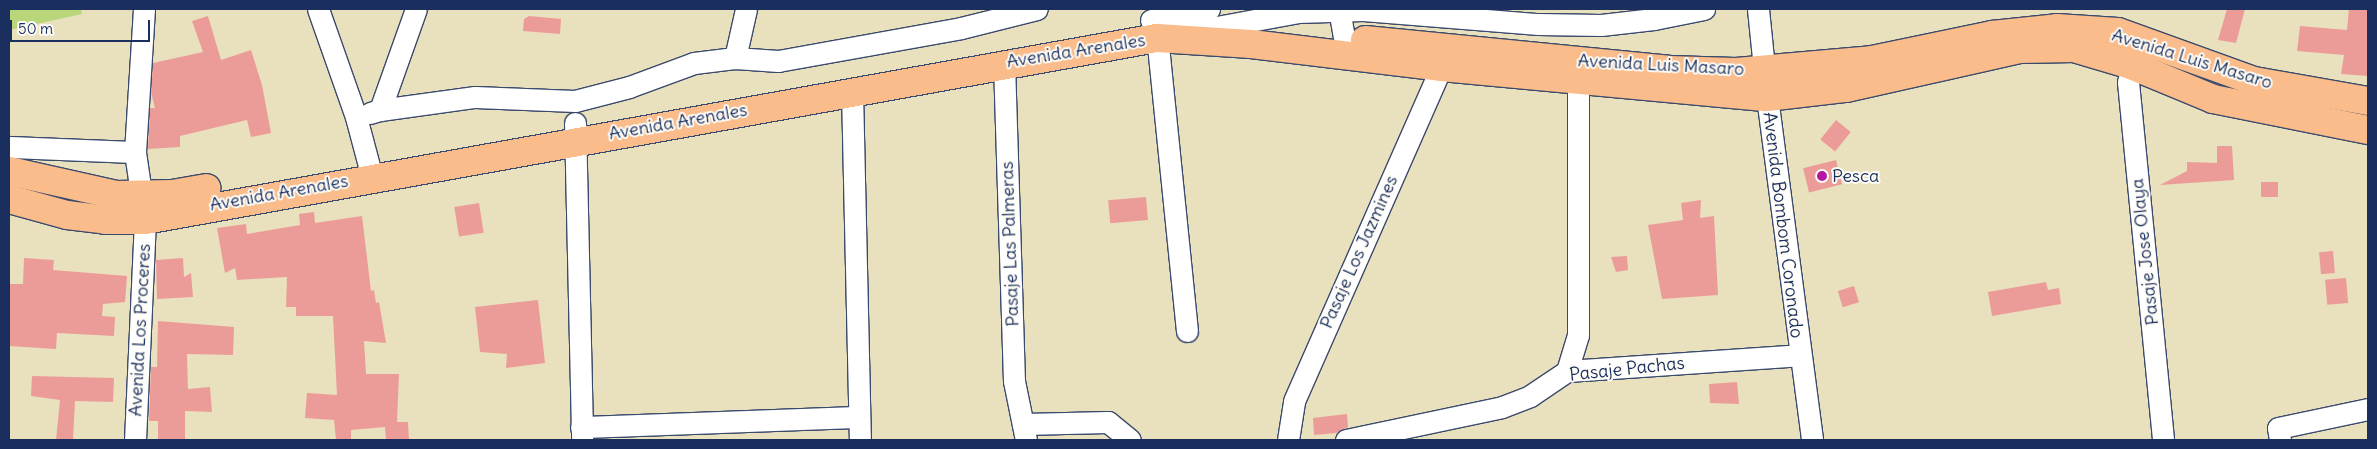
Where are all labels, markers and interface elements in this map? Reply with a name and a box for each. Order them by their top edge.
scale bar [12,10,152,42]
text: 50 m [18,19,53,38]
street label: Avenida Luis Masaro [2109,24,2275,94]
street label: Avenida Arenales [1005,29,1147,73]
street label: Avenida Luis Masaro [1577,50,1745,80]
street label: Avenida Arenales [607,99,749,145]
street label: Avenida Bombom Coronado [1758,111,1808,339]
street label: Pasaje Las Palmeras [996,161,1024,327]
place label: Pesca [1832,165,1879,187]
street label: Avenida Arenales [208,170,350,216]
marker: Pesca [1816,170,1828,182]
street label: Pasaje Los Jazmines [1315,172,1403,332]
street label: Pasaje Jose Olaya [2127,178,2163,326]
street label: Avenida Los Proceres [125,243,155,417]
street label: Pasaje Pachas [1568,352,1686,386]

